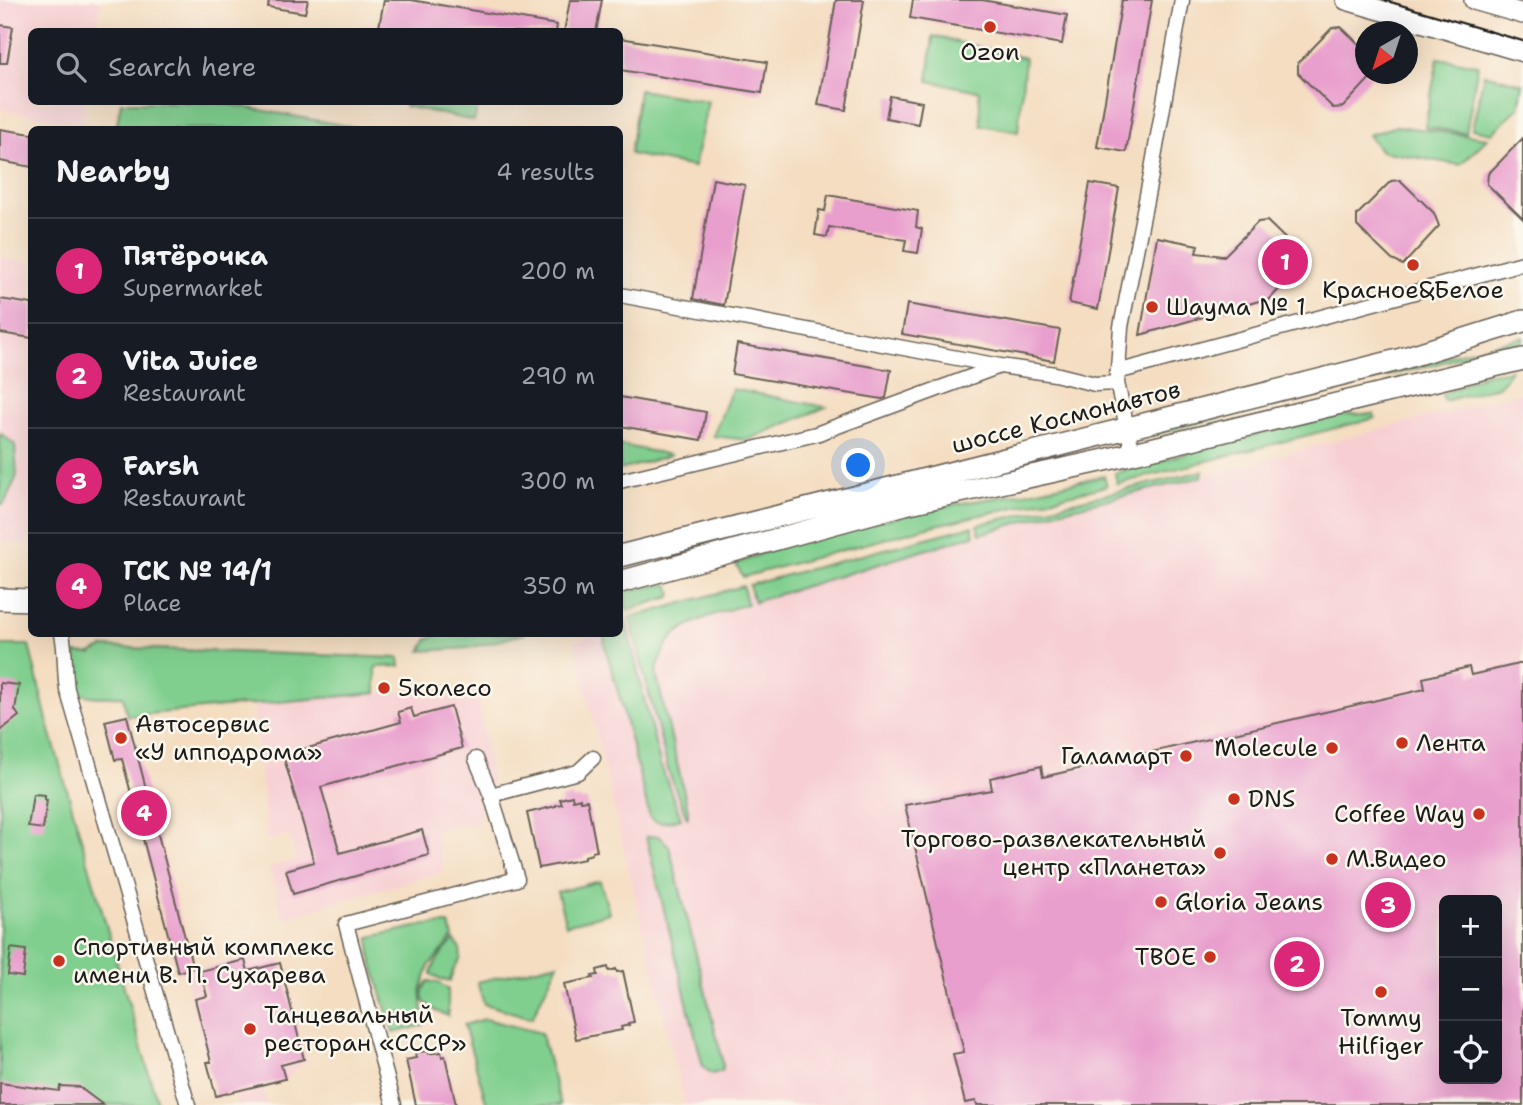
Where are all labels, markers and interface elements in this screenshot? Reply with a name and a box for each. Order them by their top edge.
marker: Ozon [982,19,998,35]
north arrow [1355,21,1418,84]
search box [28,28,623,105]
place label: Ozon [960,36,1020,68]
icon: search [52,48,90,86]
text: Search here [108,49,257,84]
text: Nearby [56,151,171,192]
text: 4 results [496,157,595,187]
pin: 1 [1262,236,1308,288]
text: Пятёрочка [123,238,268,273]
text: 1 [74,256,84,286]
text: 200 m [520,256,595,286]
marker: Красное&Белое [1405,257,1421,273]
text: Supermarket [123,273,263,303]
place label: Красное&Белое [1322,274,1504,306]
place label: Шаума № 1 [1166,291,1306,323]
marker: Шаума № 1 [1144,299,1160,315]
text: Vita Juice [123,343,258,378]
text: 2 [71,361,87,391]
text: 290 m [521,361,595,391]
street label: шоссе Космонавтов [948,373,1184,461]
text: Restaurant [123,378,246,408]
text: Farsh [123,448,199,483]
your location [841,448,875,482]
text: 3 [71,466,87,496]
text: 300 m [520,466,595,496]
text: Restaurant [123,483,246,513]
text: ГСК № 14/1 [123,553,272,588]
text: 4 [71,571,87,601]
text: 350 m [522,571,595,601]
text: Place [123,588,182,618]
place label: 5колесо [398,672,492,704]
marker: 5колесо [376,680,392,696]
place label: Автосервис «У ипподрома» [135,708,322,768]
place label: Лента [1416,727,1486,759]
marker: Автосервис «У ипподрома» [113,730,129,746]
place label: Molecule [1214,732,1318,764]
marker: Лента [1394,735,1410,751]
place label: Галамарт [1061,740,1173,772]
marker: Molecule [1324,740,1340,756]
marker: Галамарт [1178,748,1194,764]
place label: DNS [1248,783,1295,815]
pin: 4 [121,787,167,839]
marker: DNS [1226,791,1242,807]
place label: Coffee Way [1334,798,1465,830]
marker: Coffee Way [1471,806,1487,822]
place label: Торгово-развлекательный центр «Планета» [901,823,1206,883]
place label: М.Видео [1346,843,1446,875]
marker: Торгово-развлекательный центр «Планета» [1212,845,1228,861]
marker: М.Видео [1324,851,1340,867]
pin: 3 [1365,879,1411,931]
place label: Gloria Jeans [1175,886,1323,918]
marker: Gloria Jeans [1153,894,1169,910]
map controls [1439,895,1502,1084]
button: + [1439,895,1502,958]
place label: Спортивный комплекс имени В. П. Сухарева [73,931,334,991]
pin: 2 [1274,938,1320,990]
place label: ТВОЕ [1135,941,1196,973]
marker: ТВОЕ [1202,949,1218,965]
marker: Спортивный комплекс имени В. П. Сухарева [51,953,67,969]
button: − [1439,958,1502,1021]
marker: Tommy Hilfiger [1373,984,1389,1000]
place label: Танцевальный ресторан «СССР» [264,999,466,1059]
place label: Tommy Hilfiger [1338,1002,1424,1062]
marker: Танцевальный ресторан «СССР» [242,1021,258,1037]
button: locate [1439,1021,1502,1084]

